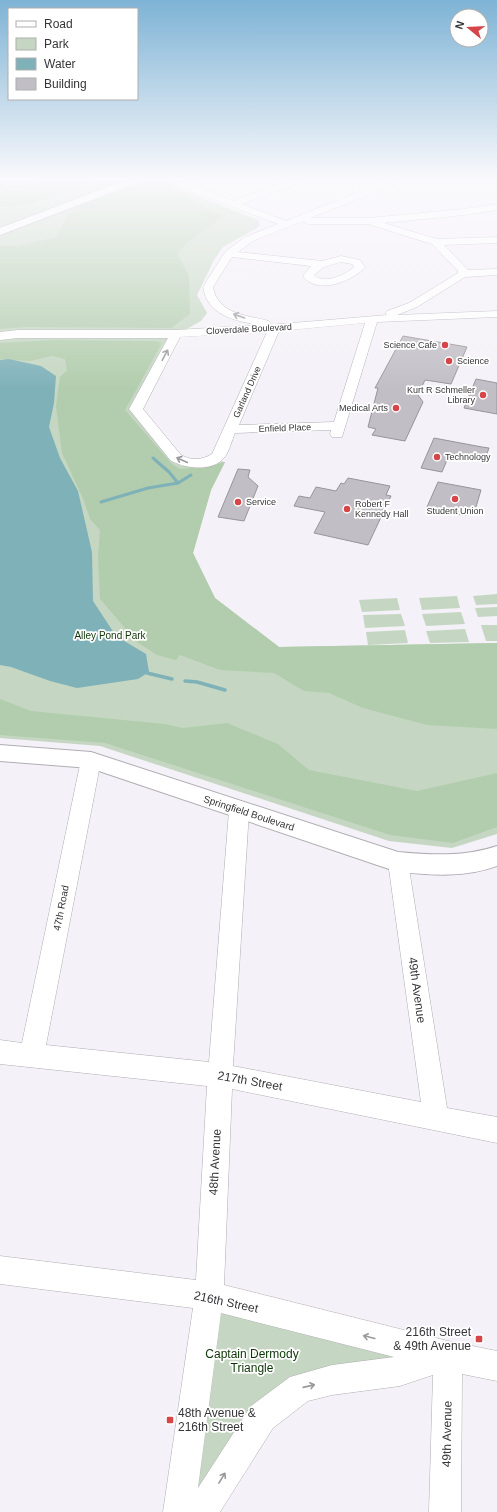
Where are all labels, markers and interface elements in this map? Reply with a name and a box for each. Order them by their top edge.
legend [8,8,138,100]
north arrow [449,8,489,48]
text: Road [44,17,73,31]
text: N [453,19,466,31]
text: Park [44,37,70,51]
text: Water [44,57,76,71]
text: Building [44,77,87,91]
one-way arrow [232,312,245,319]
street label: Cloverdale Boulevard [206,322,292,336]
place label: Science Cafe [383,340,437,350]
marker: Science Cafe [440,340,450,350]
one-way arrow [162,349,169,361]
marker: Science [444,356,454,366]
place label: Science [457,356,489,366]
street label: Garland Drive [231,365,263,419]
place label: Kurt R Schmeller Library [407,385,475,405]
marker: Kurt R Schmeller Library [478,390,488,400]
place label: Medical Arts [339,403,388,413]
marker: Medical Arts [391,403,401,413]
street label: Enfield Place [259,422,311,434]
marker: Technology [432,452,442,462]
place label: Technology [445,452,491,462]
one-way arrow [176,456,188,463]
marker: Student Union [450,494,460,504]
marker: Service [233,497,243,507]
place label: Service [246,497,276,507]
place label: Robert F Kennedy Hall [355,499,409,519]
marker: Robert F Kennedy Hall [342,504,352,514]
place label: Student Union [426,506,484,516]
park label: Alley Pond Park [74,630,147,641]
street label: Springfield Boulevard [202,793,296,833]
street label: 47th Road [51,884,71,932]
street label: 49th Avenue [405,956,429,1024]
street label: 217th Street [217,1068,284,1094]
street label: 48th Avenue [206,1128,224,1196]
street label: 216th Street [193,1288,260,1316]
place label: 216th Street & 49th Avenue [393,1325,472,1353]
one-way arrow [363,1332,376,1340]
marker: 216th Street & 49th Avenue [474,1334,484,1344]
park label: Captain Dermody Triangle [205,1347,299,1375]
one-way arrow [302,1381,315,1389]
street label: 49th Avenue [439,1400,455,1467]
place label: 48th Avenue & 216th Street [178,1406,256,1434]
marker: 48th Avenue & 216th Street [165,1415,175,1425]
one-way arrow [219,1472,227,1484]

